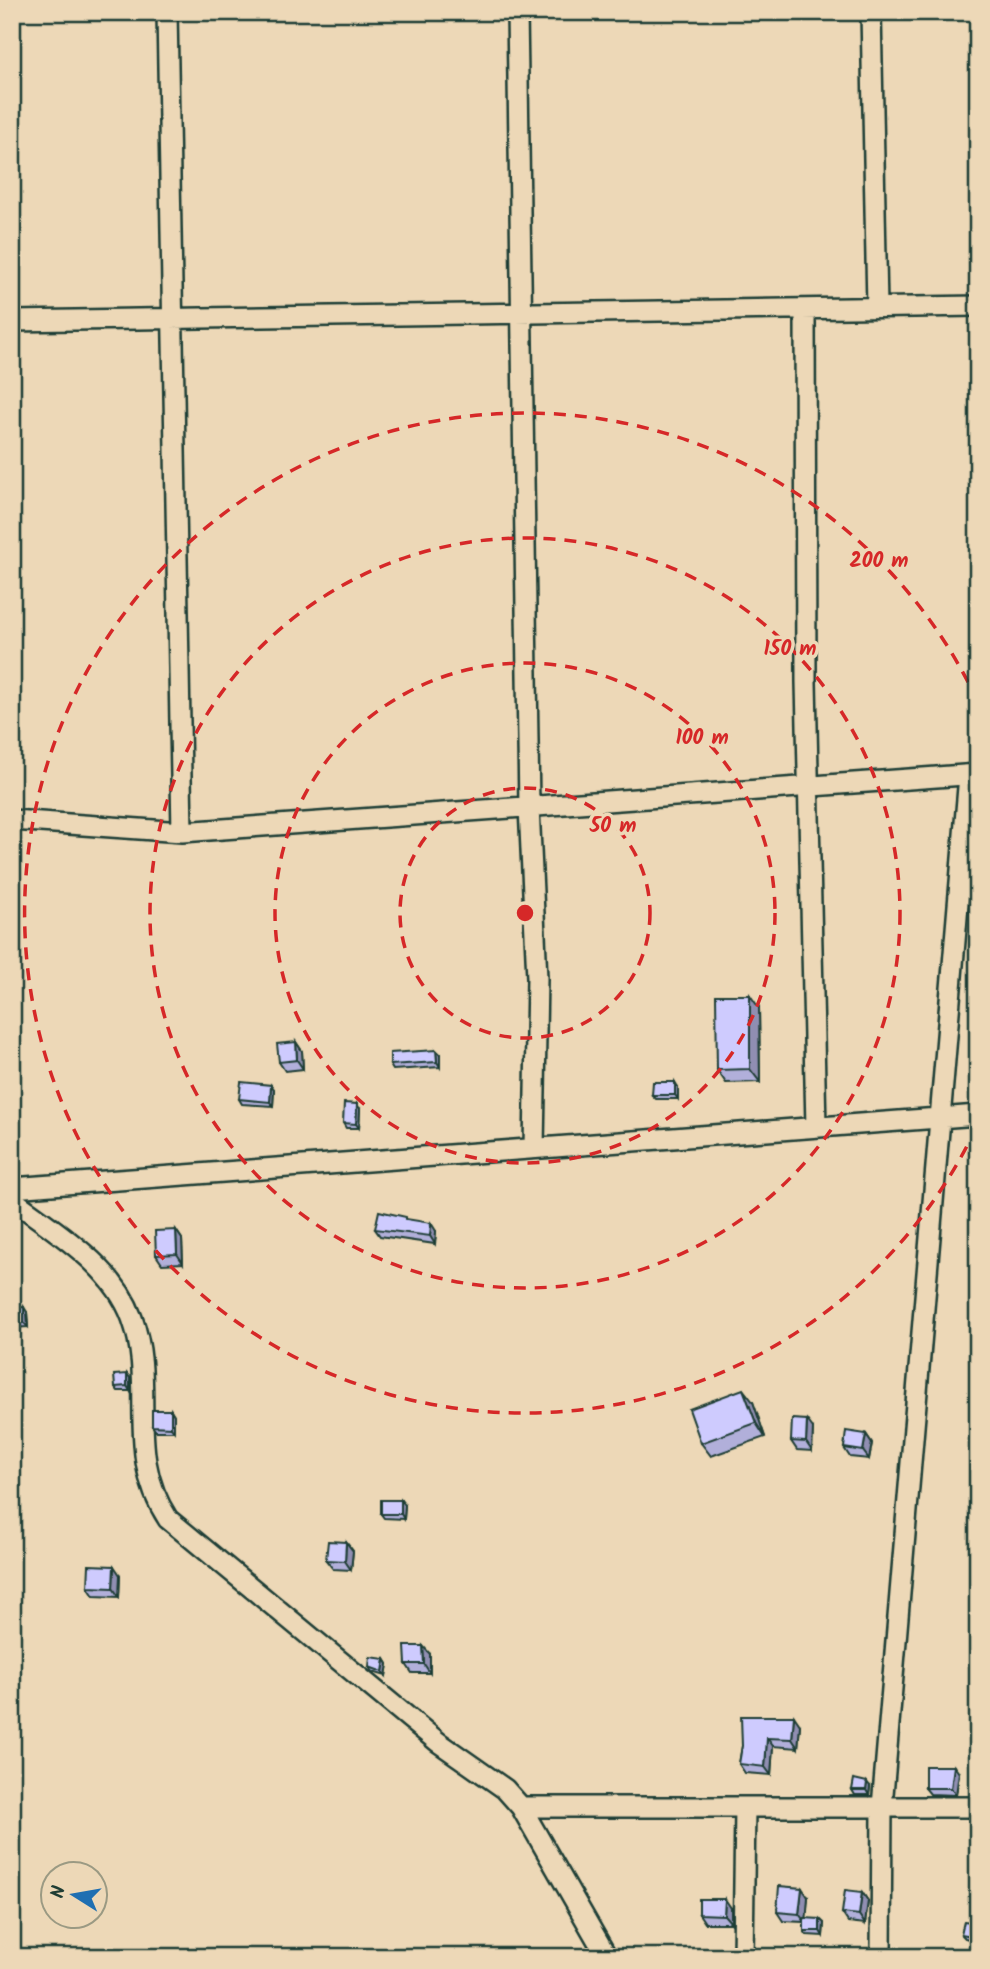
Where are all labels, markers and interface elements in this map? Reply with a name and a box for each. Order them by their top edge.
text: 200 m [849,545,909,578]
text: 150 m [763,633,817,666]
text: 100 m [675,722,729,755]
text: 50 m [589,810,636,843]
centre of rings [513,901,537,925]
north arrow [38,1860,108,1930]
text: N [43,1883,75,1901]

